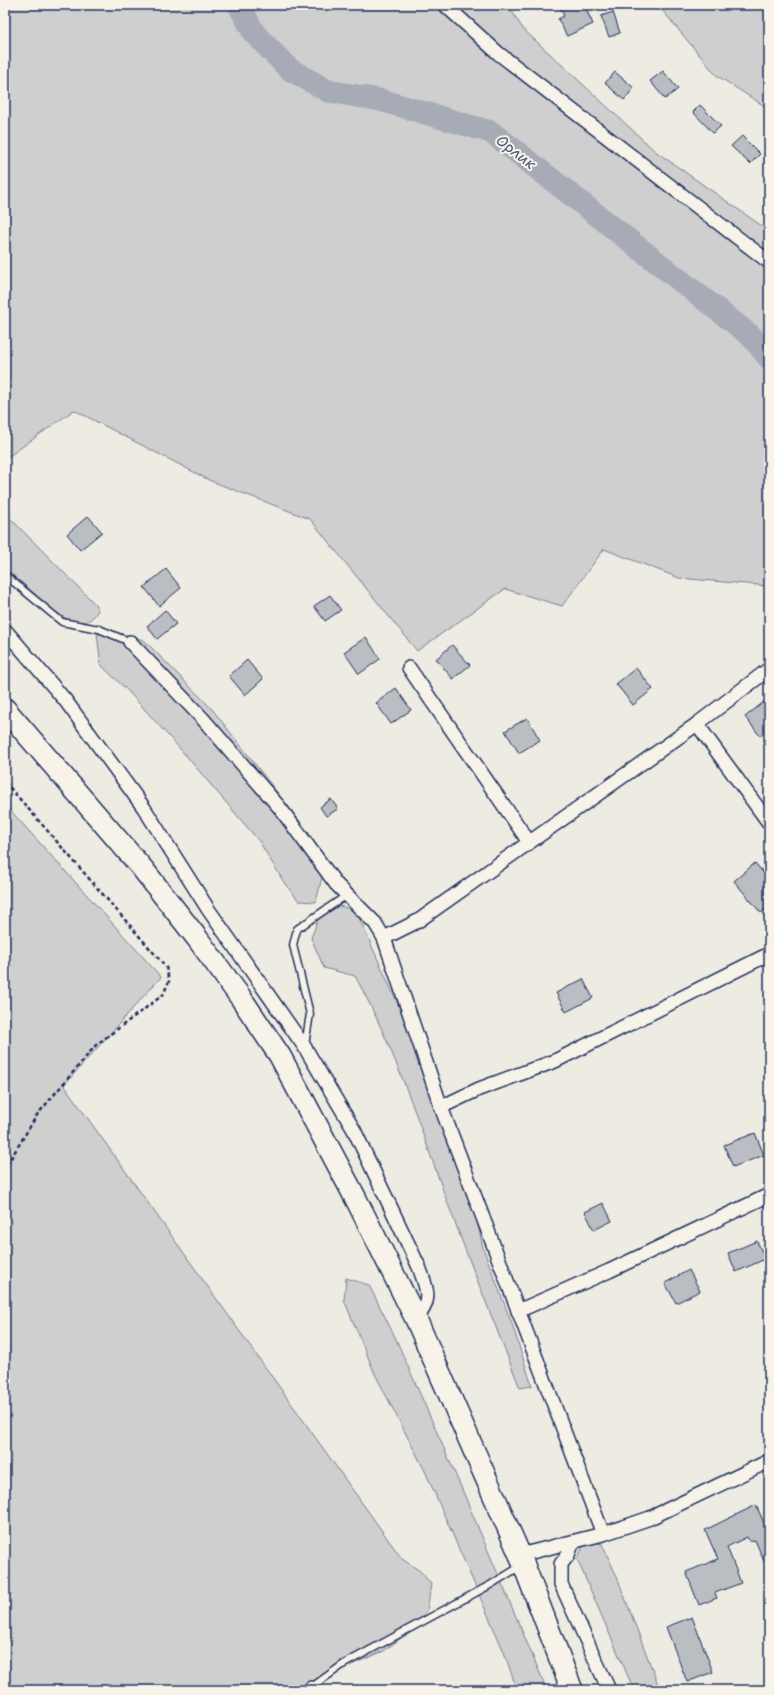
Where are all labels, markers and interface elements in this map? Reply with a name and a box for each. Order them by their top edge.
water label: Орлик [492,130,541,174]

